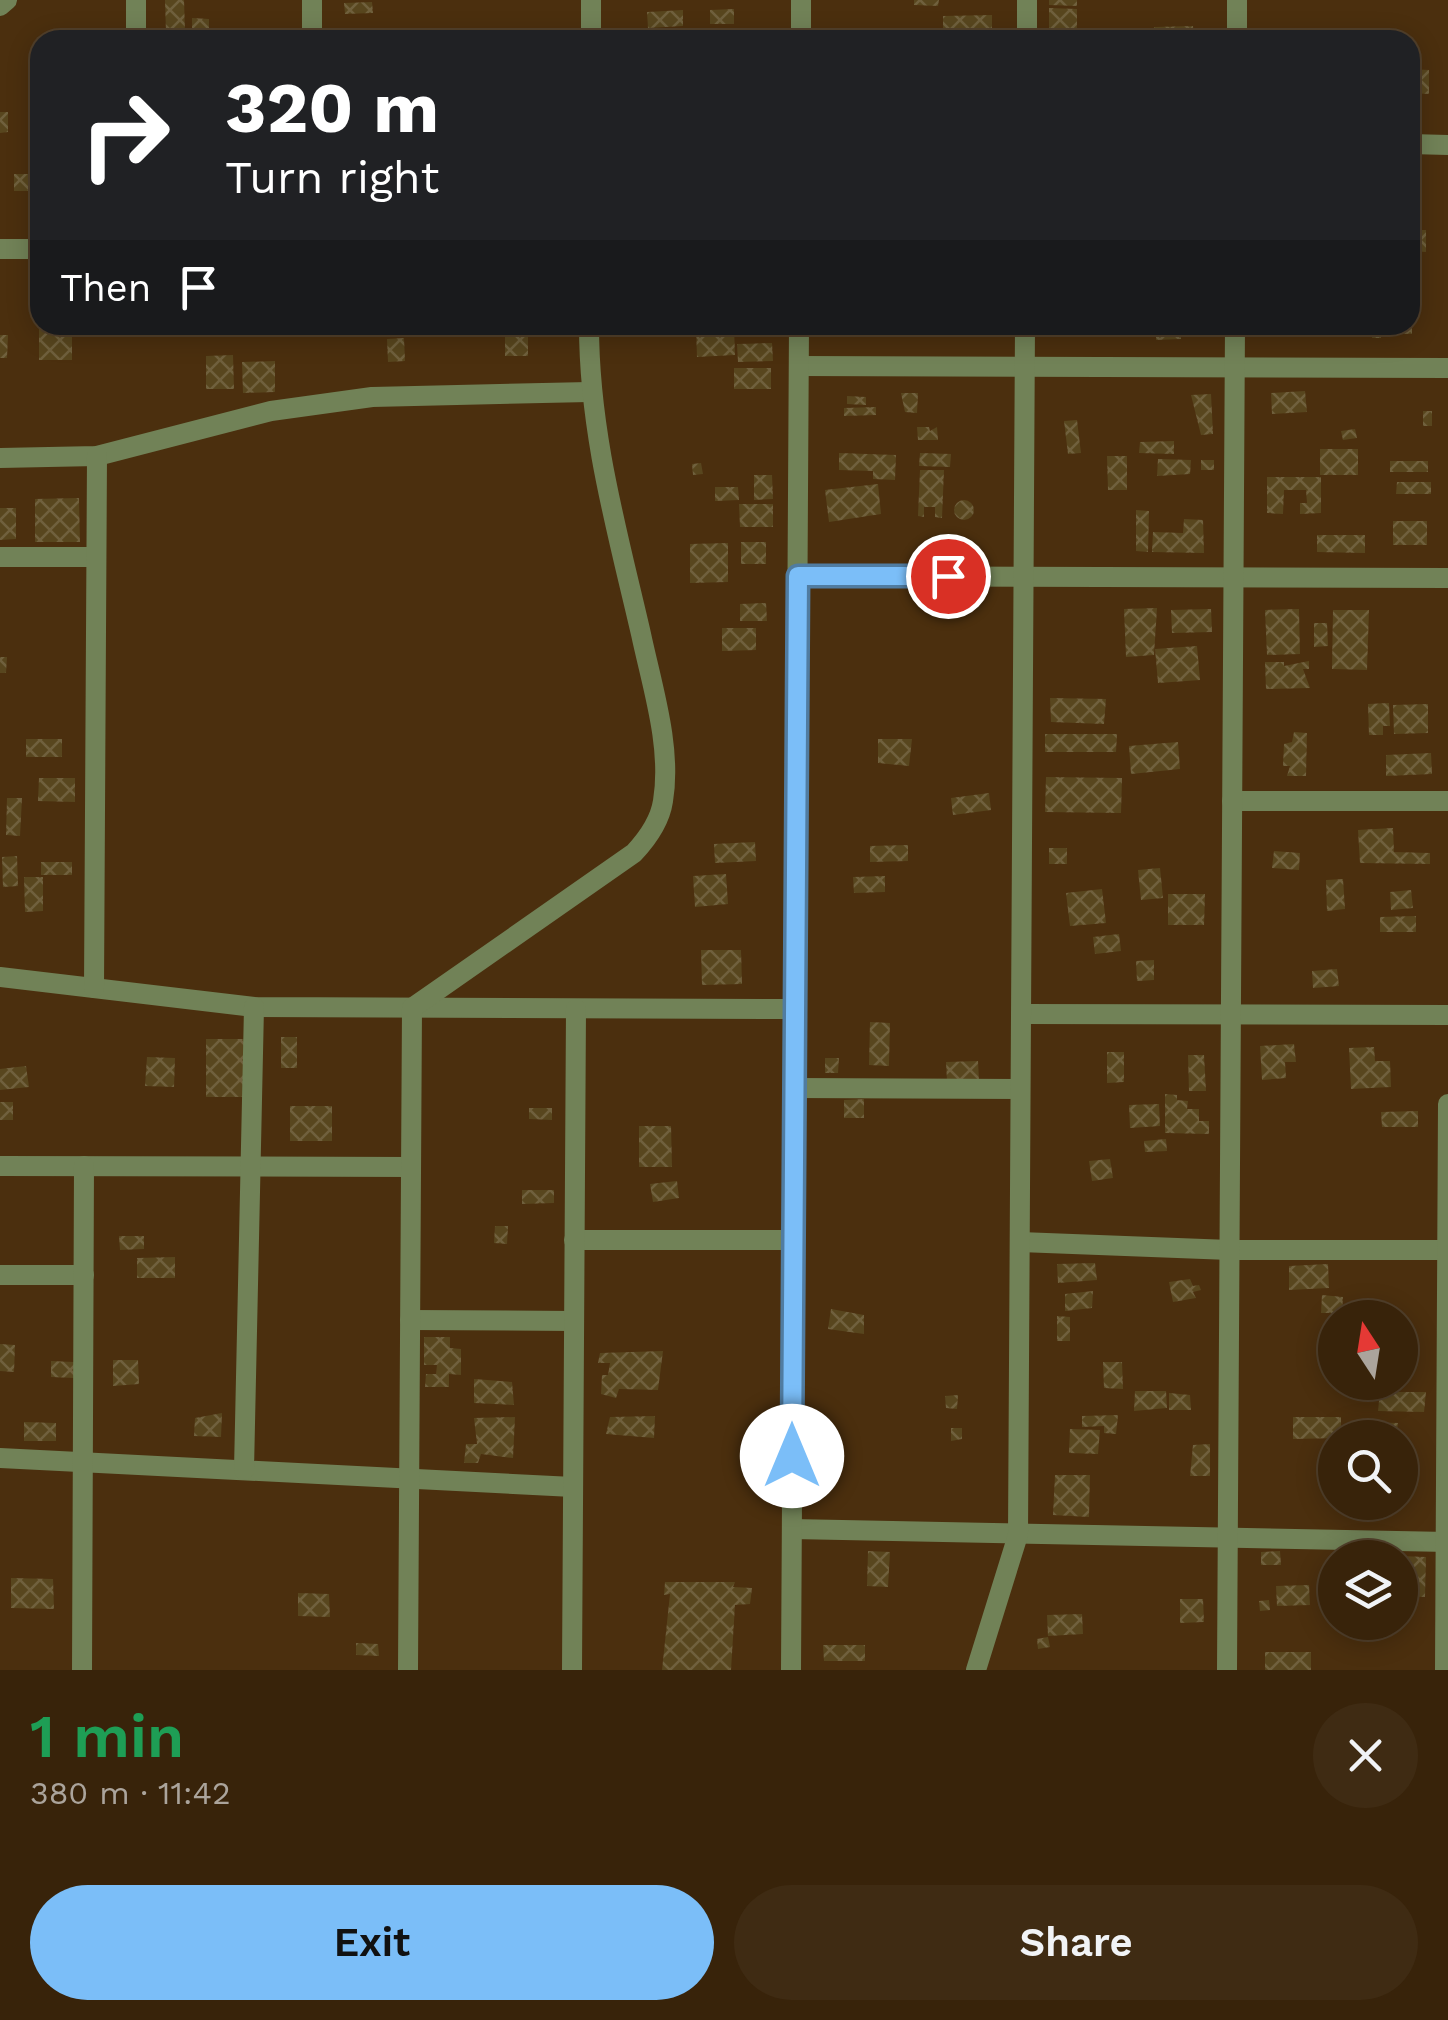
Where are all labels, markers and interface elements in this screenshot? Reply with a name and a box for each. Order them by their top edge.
text: 320 m [225,67,439,149]
icon: right [60,70,190,200]
text: Turn right [225,151,439,204]
icon: arrive [171,260,226,315]
text: Then [60,266,151,310]
pin [906,534,991,619]
icon: arrive [921,549,976,604]
north arrow [1318,1300,1418,1400]
map controls [1318,1300,1418,1640]
position arrow [740,1404,844,1508]
button: search [1318,1420,1418,1520]
button: layers [1318,1540,1418,1640]
text: 1 min [30,1701,184,1772]
button: close [1313,1703,1418,1808]
text: 380 m · 11:42 [30,1774,231,1812]
button: Exit [30,1885,714,2000]
button: Share [734,1885,1418,2000]

